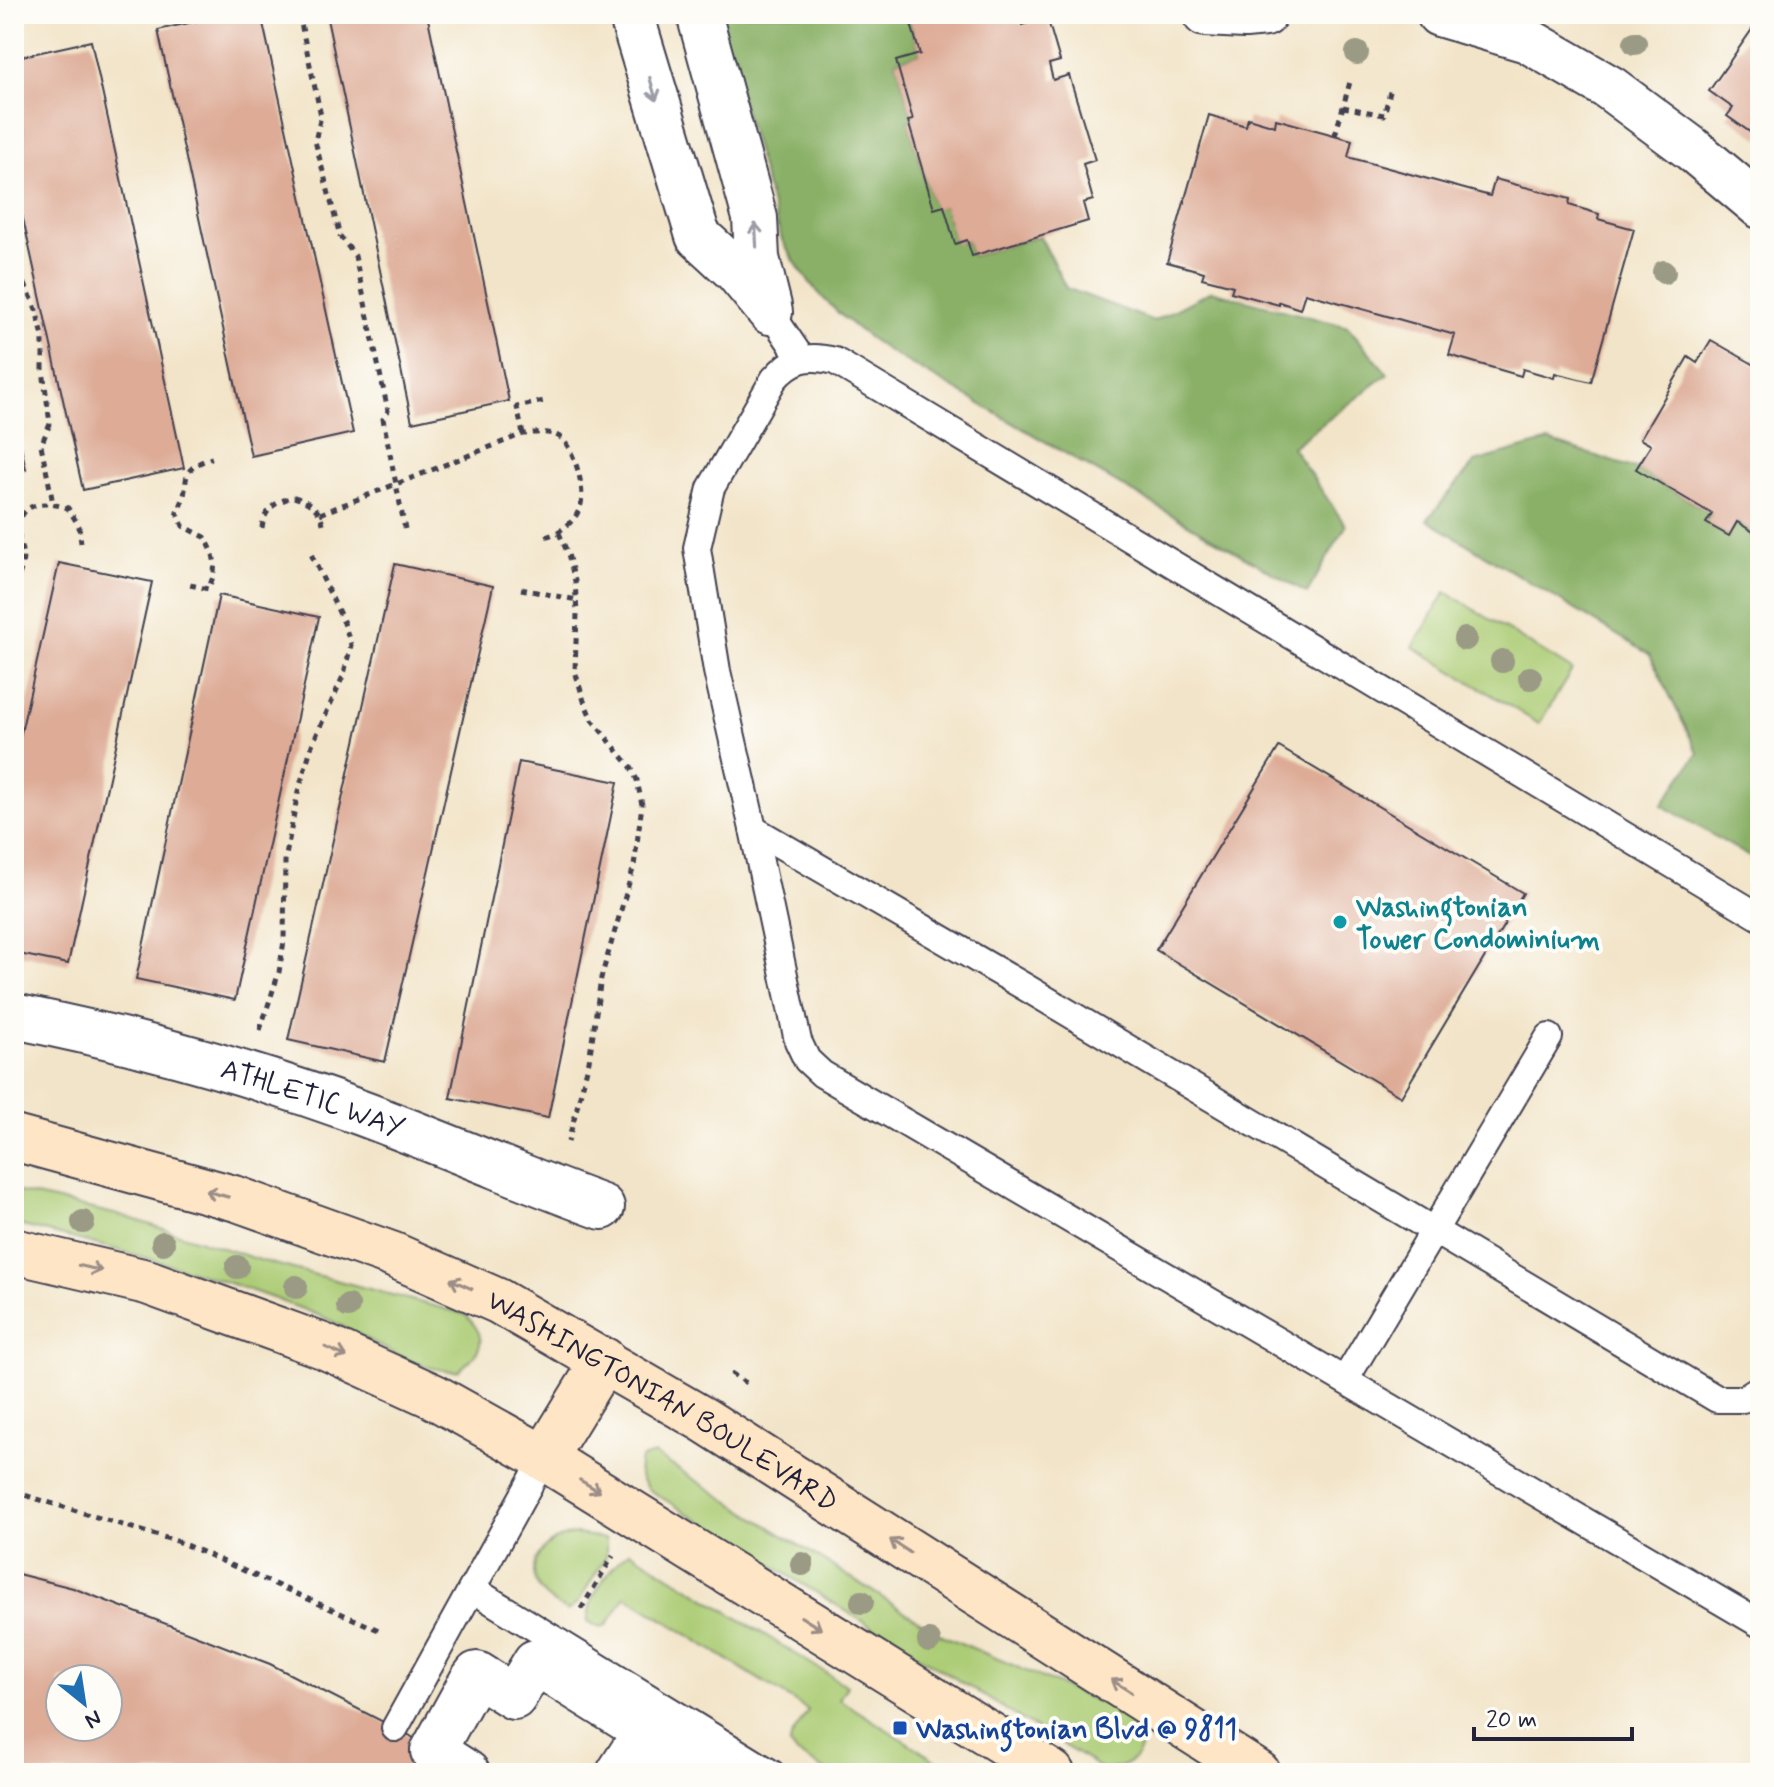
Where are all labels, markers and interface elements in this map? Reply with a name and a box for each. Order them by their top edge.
one-way arrow [646,75,661,101]
one-way arrow [748,222,763,249]
place label: Washingtonian Tower Condominium [1356,890,1600,959]
marker: Washingtonian Tower Condominium [1331,913,1349,931]
street label: ATHLETIC WAY [216,1052,409,1149]
one-way arrow [205,1185,231,1200]
one-way arrow [77,1262,102,1277]
one-way arrow [449,1276,474,1291]
street label: WASHINGTONIAN BOULEVARD [479,1282,844,1522]
one-way arrow [324,1345,348,1360]
one-way arrow [578,1478,601,1494]
one-way arrow [890,1537,912,1554]
one-way arrow [799,1615,822,1631]
north arrow [44,1663,124,1743]
one-way arrow [1110,1678,1133,1694]
scale bar [1474,1691,1632,1741]
text: N [80,1703,106,1734]
text: 20 m [1486,1705,1537,1736]
place label: Washingtonian Blvd @ 9811 [916,1712,1237,1752]
marker: Washingtonian Blvd @ 9811 [891,1719,909,1737]

